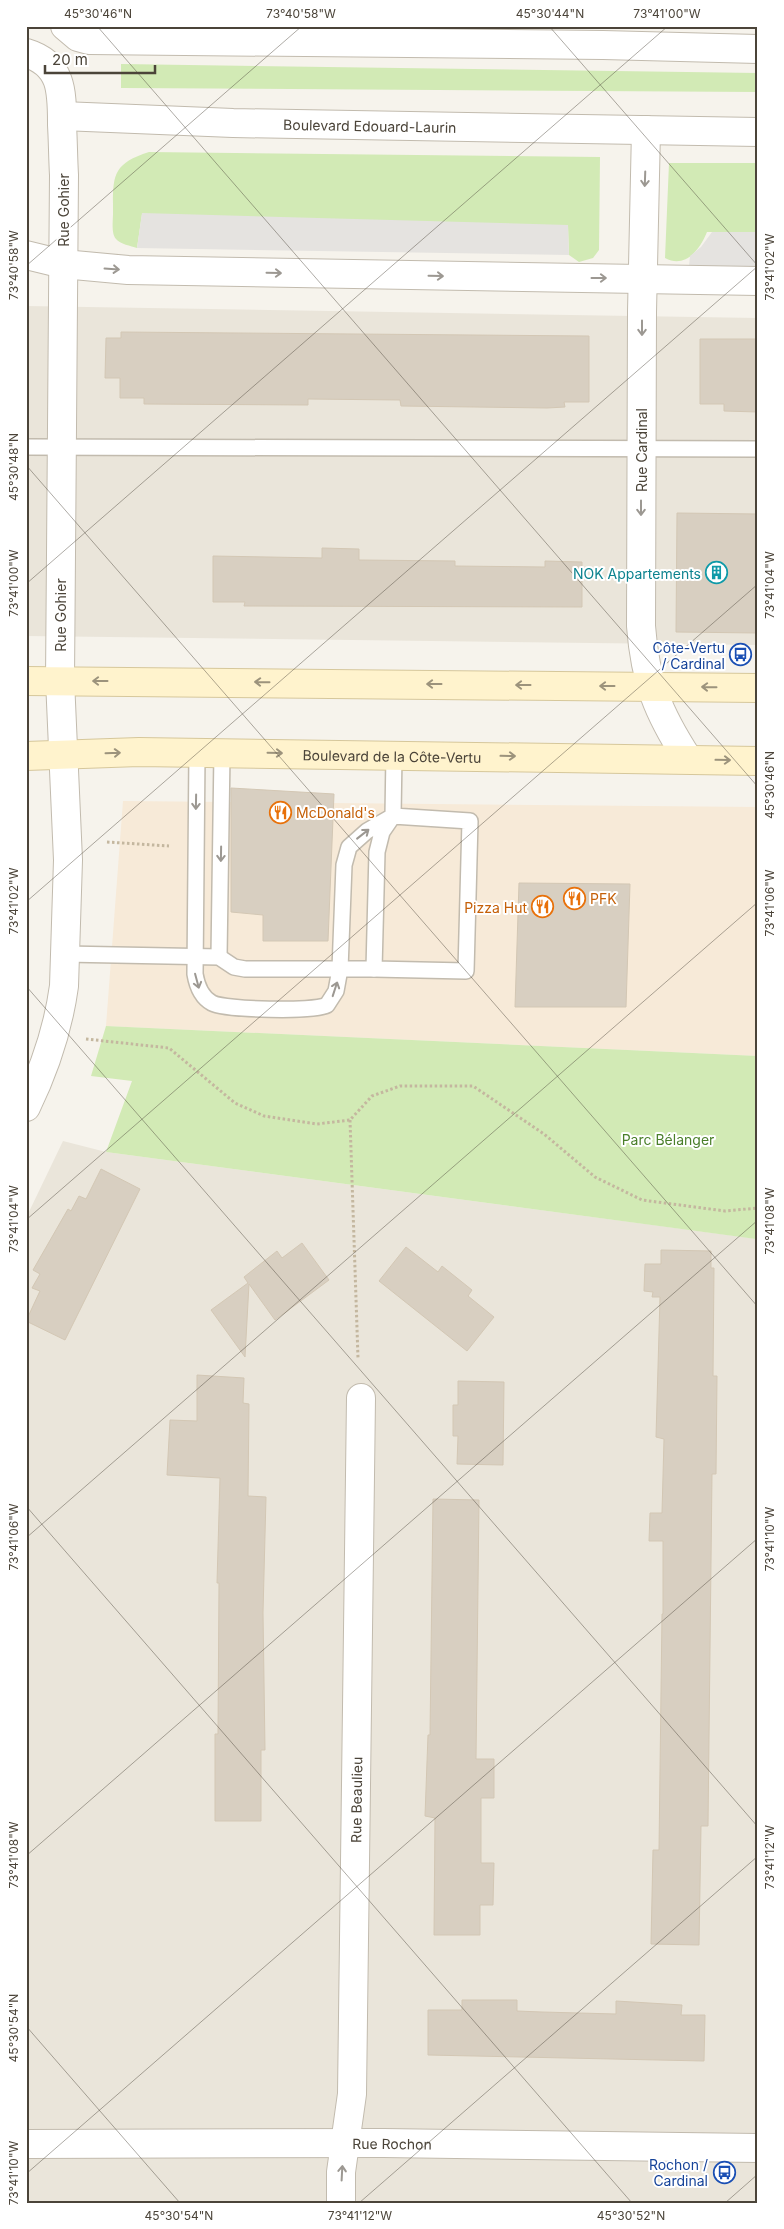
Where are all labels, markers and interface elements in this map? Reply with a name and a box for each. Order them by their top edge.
text: 45°30'46"N [64,6,132,21]
text: 73°40'58"W [266,6,336,21]
text: 45°30'44"N [516,6,584,21]
text: 73°41'00"W [633,6,701,21]
scale bar [45,42,155,74]
text: 20 m [52,50,88,69]
street label: Boulevard Edouard-Laurin [283,115,457,135]
one-way arrow [640,170,649,186]
street label: Rue Gohier [55,173,72,247]
text: 73°40'58"W [6,230,21,300]
text: 73°41'02"W [762,233,777,301]
one-way arrow [103,265,119,274]
one-way arrow [266,268,282,278]
one-way arrow [428,271,444,280]
one-way arrow [590,273,607,283]
one-way arrow [637,320,646,336]
street label: Rue Cardinal [633,408,650,492]
text: 45°30'48"N [6,433,21,501]
one-way arrow [636,500,646,516]
text: 73°41'00"W [6,549,21,617]
text: 73°41'04"W [762,551,777,619]
building icon: NOK Appartements [705,561,729,585]
place label: NOK Appartements [573,565,701,582]
street label: Rue Gohier [52,578,69,652]
place label: Côte-Vertu / Cardinal [653,639,725,672]
bus stop icon: Côte-Vertu / Cardinal [729,643,753,667]
one-way arrow [92,676,108,685]
one-way arrow [255,678,271,687]
one-way arrow [426,679,442,689]
one-way arrow [515,680,531,690]
one-way arrow [599,681,615,690]
one-way arrow [701,682,718,692]
street label: Boulevard de la Côte-Vertu [302,746,481,765]
one-way arrow [104,748,120,758]
one-way arrow [267,749,283,758]
one-way arrow [499,751,515,761]
text: 45°30'46"N [762,751,777,819]
one-way arrow [714,755,731,765]
one-way arrow [191,793,201,809]
restaurant icon: McDonald's [268,800,292,824]
place label: McDonald's [296,804,375,821]
one-way arrow [356,829,369,840]
one-way arrow [216,846,226,862]
text: 73°41'02"W [6,867,21,935]
text: 73°41'06"W [762,869,777,937]
restaurant icon: PFK [562,886,586,910]
place label: PFK [590,890,617,907]
restaurant icon: Pizza Hut [531,895,555,919]
place label: Pizza Hut [464,899,527,916]
one-way arrow [193,973,202,989]
one-way arrow [331,982,340,997]
park label: Parc Bélanger [622,1131,714,1148]
text: 73°41'04"W [6,1185,21,1253]
text: 73°41'08"W [762,1187,777,1255]
text: 73°41'06"W [6,1503,21,1571]
text: 73°41'10"W [762,1507,777,1571]
street label: Rue Beaulieu [347,1757,365,1843]
text: 73°41'08"W [6,1821,21,1889]
text: 73°41'12"W [762,1825,777,1889]
text: 45°30'54"N [6,1994,21,2062]
street label: Rue Rochon [352,2134,432,2152]
text: 73°41'10"W [6,2141,21,2205]
place label: Rochon / Cardinal [649,2156,708,2189]
bus stop icon: Rochon / Cardinal [712,2160,736,2184]
one-way arrow [337,2165,346,2181]
text: 45°30'54"N [145,2208,213,2223]
text: 73°41'12"W [328,2208,392,2223]
text: 45°30'52"N [597,2208,665,2223]

